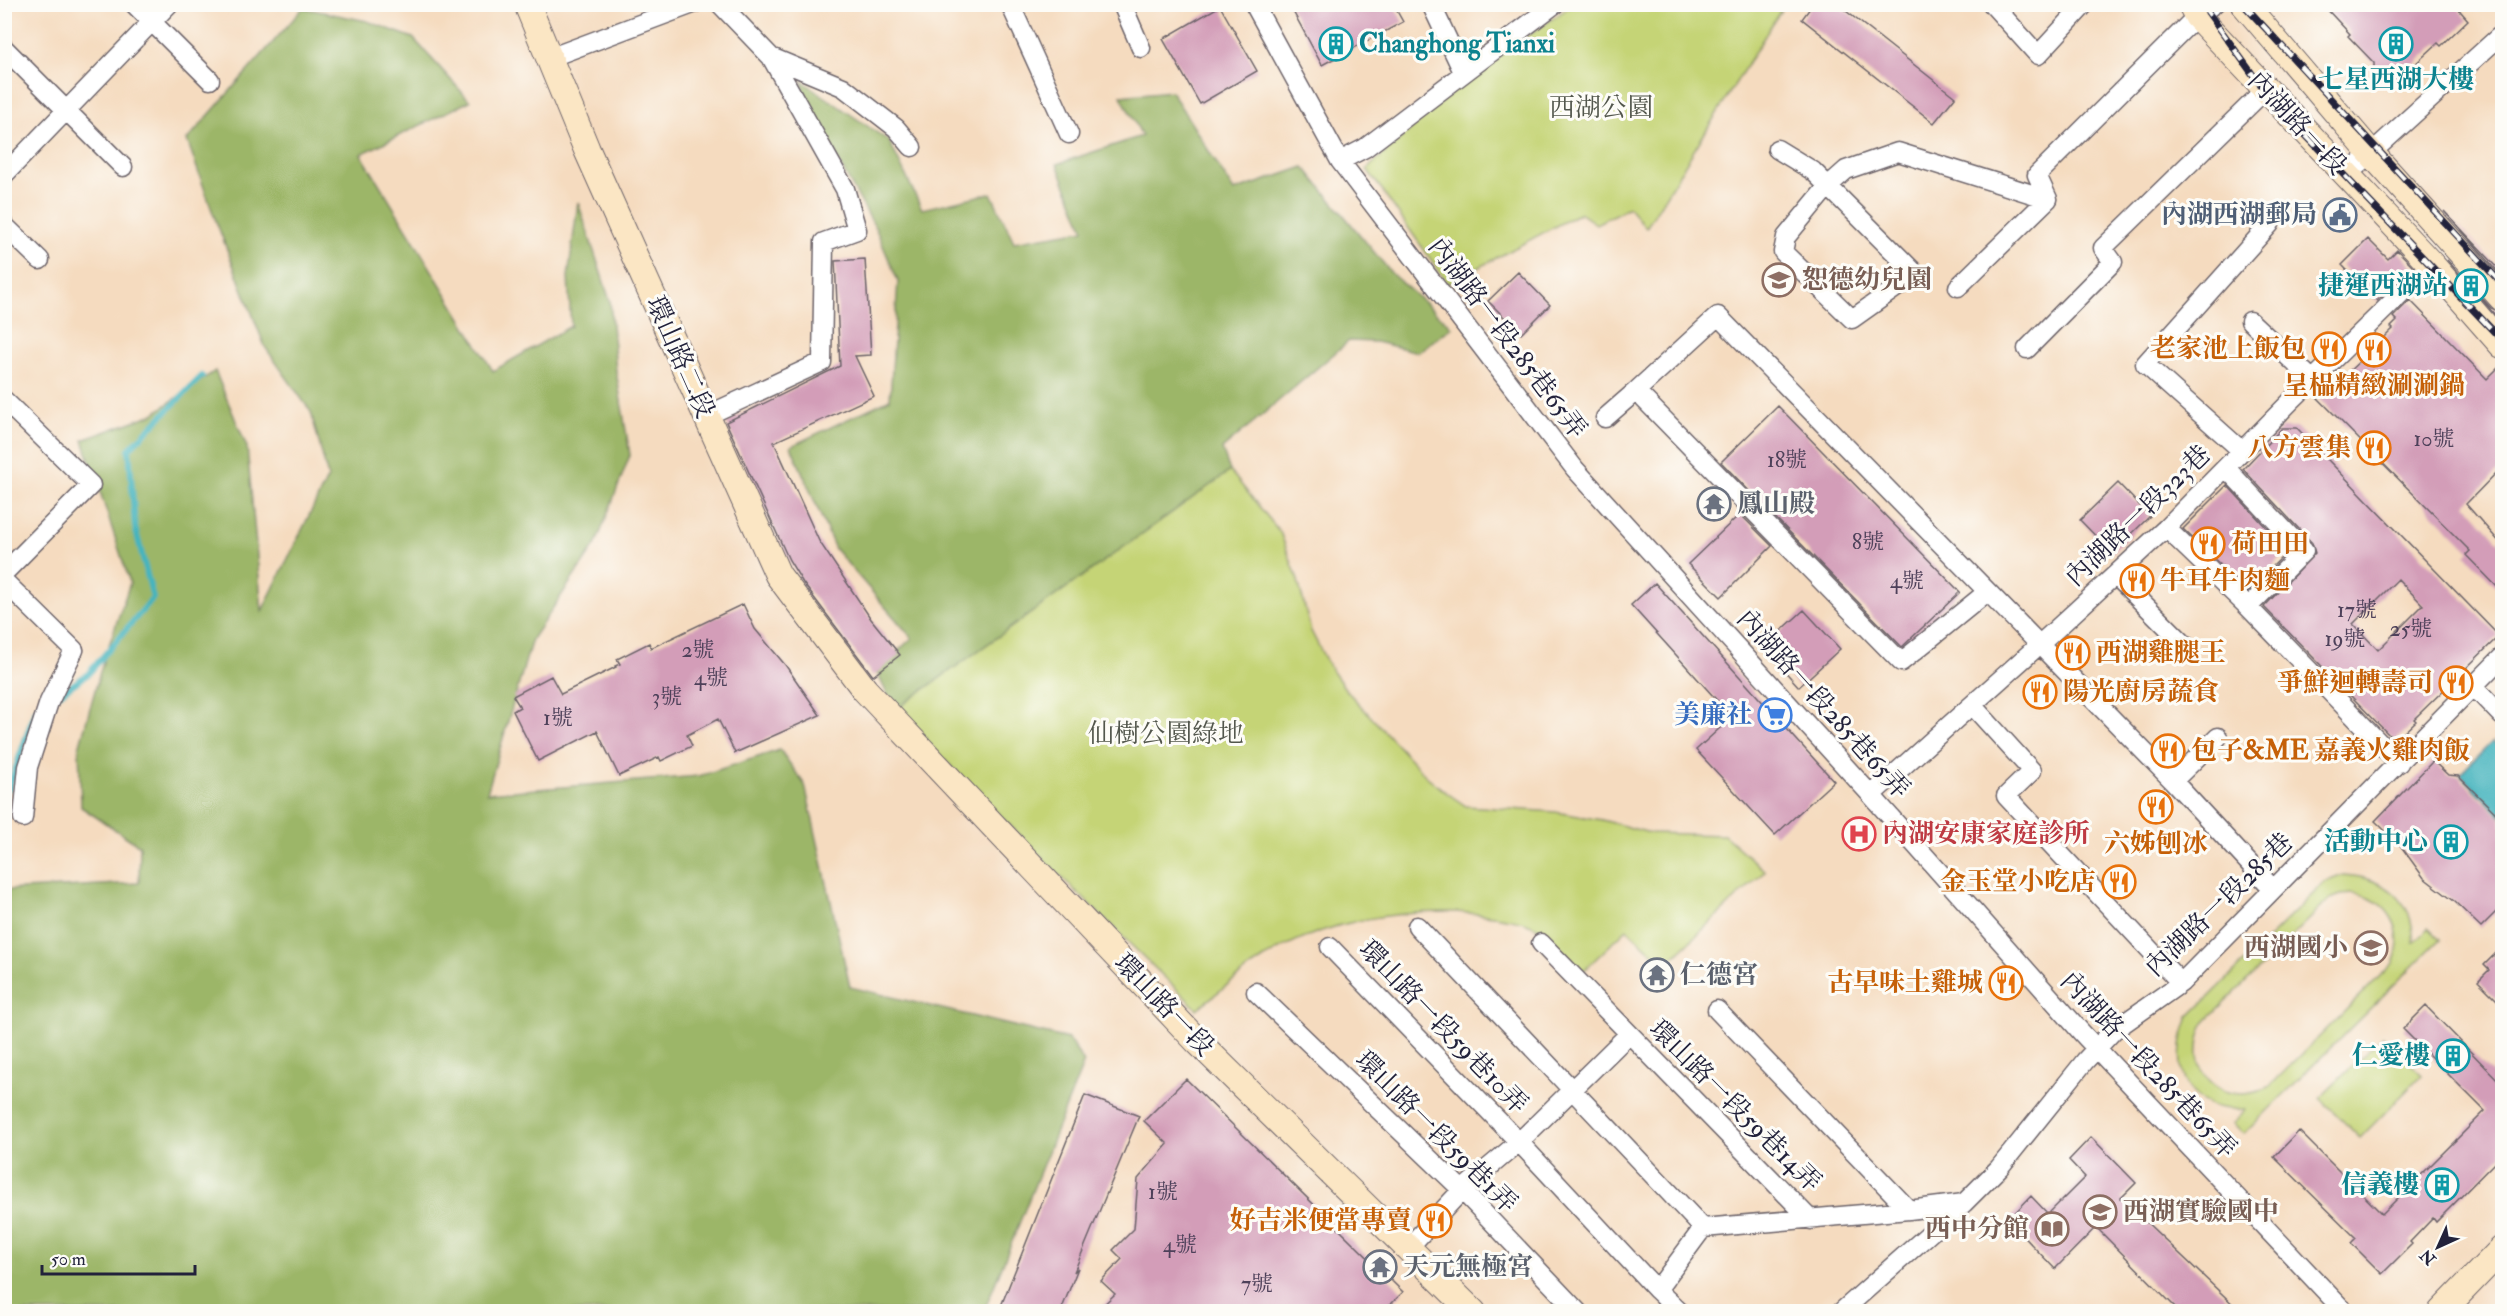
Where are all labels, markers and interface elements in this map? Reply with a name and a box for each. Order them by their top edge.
building icon: Changhong Tianxi [1318,26,1354,62]
building icon: 七星西湖大樓 [2378,26,2414,62]
place label: Changhong Tianxi [1359,28,1555,61]
place label: 七星西湖大樓 [2318,64,2474,96]
street label: 內湖路一段 [2241,65,2353,181]
park label: 西湖公園 [1549,92,1653,124]
public building icon: 內湖西湖郵局 [2322,197,2358,233]
place label: 內湖西湖郵局 [2161,199,2317,231]
street label: 內湖路一段285巷65弄 [1421,231,1593,445]
school or university icon: 恕德幼兒園 [1761,262,1797,298]
place label: 恕德幼兒園 [1802,264,1932,296]
building icon: 捷運西湖站 [2453,268,2489,304]
place label: 捷運西湖站 [2318,270,2448,302]
street label: 環山路二段 [639,291,721,423]
restaurant icon: 老家池上飯包 [2311,331,2347,367]
restaurant icon: 呈榀精緻涮涮鍋 [2356,332,2392,368]
place label: 老家池上飯包 [2150,333,2306,365]
place label: 呈榀精緻涮涮鍋 [2283,370,2465,402]
house number: 10號 [2413,425,2455,453]
restaurant icon: 八方雲集 [2356,430,2392,466]
place label: 八方雲集 [2247,432,2351,464]
street label: 內湖路一段323巷 [2059,439,2217,593]
house number: 18號 [1767,446,1807,474]
temple icon: 鳳山殿 [1696,486,1732,522]
place label: 鳳山殿 [1737,488,1815,520]
restaurant icon: 荷田田 [2190,526,2226,562]
house number: 8號 [1852,528,1884,556]
place label: 荷田田 [2231,528,2309,560]
restaurant icon: 牛耳牛肉麵 [2119,563,2155,599]
place label: 牛耳牛肉麵 [2160,565,2290,597]
house number: 4號 [1890,567,1924,595]
house number: 17號 [2337,596,2377,624]
street label: 內湖路一段285巷65弄 [1730,603,1916,805]
house number: 25號 [2390,615,2432,643]
house number: 19號 [2324,625,2366,653]
restaurant icon: 西湖雞腿王 [2055,635,2091,671]
house number: 2號 [681,636,715,664]
place label: 西湖雞腿王 [2096,637,2226,669]
house number: 4號 [694,664,728,692]
restaurant icon: 爭鮮迴轉壽司 [2438,665,2474,701]
place label: 爭鮮迴轉壽司 [2277,667,2433,699]
restaurant icon: 陽光廚房蔬食 [2022,674,2058,710]
place label: 陽光廚房蔬食 [2063,676,2219,708]
house number: 3號 [652,683,682,711]
supermarket icon: 美廉社 [1757,697,1793,733]
place label: 美廉社 [1674,699,1752,731]
house number: 1號 [543,704,573,732]
park label: 仙樹公園綠地 [1088,718,1244,750]
restaurant icon: 包子&ME 嘉義火雞肉飯 [2150,733,2186,769]
place label: 包子&ME 嘉義火雞肉飯 [2191,735,2470,767]
restaurant icon: 六姊刨冰 [2138,789,2174,825]
hospital icon: 內湖安康家庭診所 [1841,816,1877,852]
place label: 內湖安康家庭診所 [1882,818,2090,850]
building icon: 活動中心 [2433,824,2469,860]
place label: 活動中心 [2324,826,2428,858]
street label: 內湖路一段285巷 [2139,827,2299,983]
place label: 六姊刨冰 [2104,828,2208,860]
restaurant icon: 金玉堂小吃店 [2101,864,2137,900]
place label: 金玉堂小吃店 [1940,866,2096,898]
school or university icon: 西湖國小 [2353,930,2389,966]
place label: 西湖國小 [2244,932,2348,964]
street label: 環山路一段59巷10弄 [1352,933,1534,1121]
street label: 環山路一段 [1107,947,1221,1063]
temple icon: 仁德宮 [1639,957,1675,993]
place label: 仁德宮 [1680,959,1758,991]
restaurant icon: 古早味土雞城 [1988,965,2024,1001]
street label: 內湖路一段285巷65弄 [2053,965,2243,1165]
place label: 古早味土雞城 [1827,967,1983,999]
street label: 環山路一段59巷14弄 [1642,1013,1828,1199]
building icon: 仁愛樓 [2435,1038,2471,1074]
place label: 仁愛樓 [2352,1040,2430,1072]
street label: 環山路一段59巷1弄 [1348,1044,1524,1220]
building icon: 信義樓 [2424,1167,2460,1203]
place label: 信義樓 [2341,1169,2419,1201]
house number: 1號 [1148,1178,1178,1206]
school or university icon: 西湖實驗國中 [2082,1194,2118,1230]
place label: 西湖實驗國中 [2123,1196,2279,1228]
restaurant icon: 好吉米便當專賣 [1417,1203,1453,1239]
place label: 好吉米便當專賣 [1230,1205,1412,1237]
library icon: 西中分館 [2034,1211,2070,1247]
place label: 西中分館 [1925,1213,2029,1245]
north arrow [2408,1217,2468,1277]
house number: 4號 [1163,1231,1197,1259]
scale bar [42,1238,195,1276]
text: N [2415,1244,2441,1270]
text: 50 m [51,1248,86,1271]
temple icon: 天元無極宮 [1362,1249,1398,1285]
place label: 天元無極宮 [1403,1251,1533,1283]
house number: 7號 [1241,1270,1273,1298]

